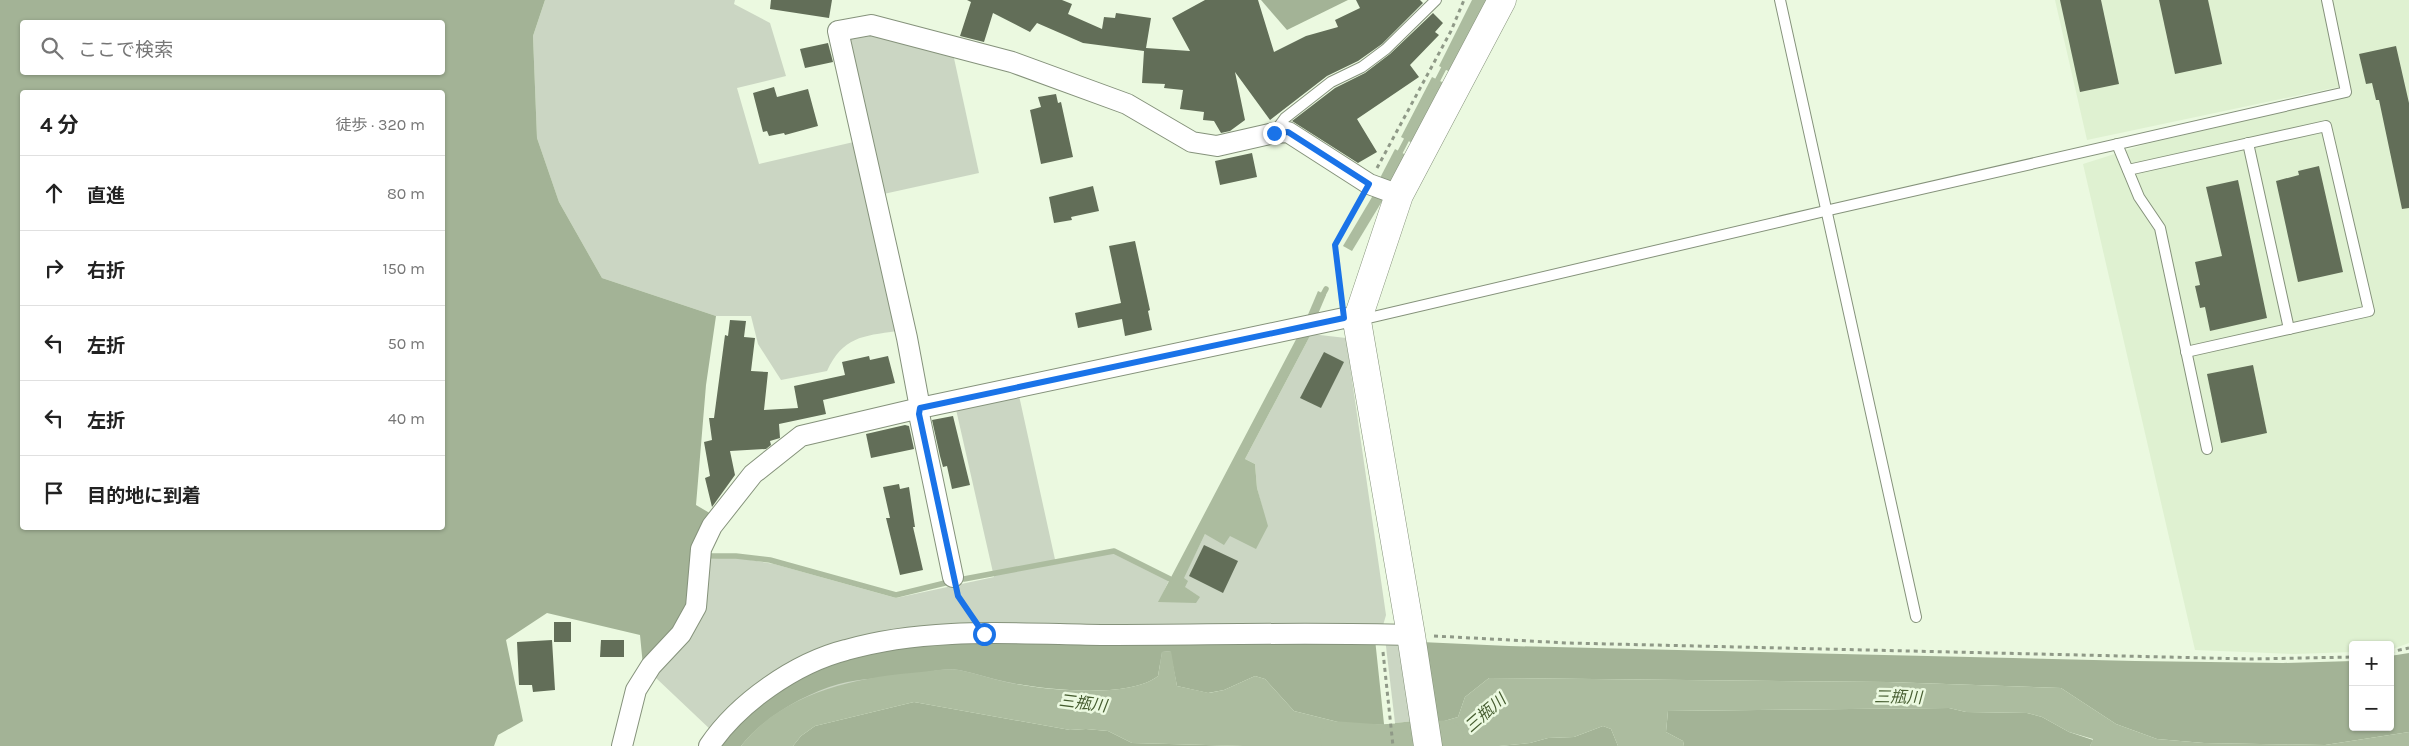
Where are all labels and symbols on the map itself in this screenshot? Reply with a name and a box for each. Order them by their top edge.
route end [1263,122,1286,145]
route start [973,623,996,646]
water label: 三瓶川 [1874,687,1924,707]
water label: 三瓶川 [1461,689,1511,736]
water label: 三瓶川 [1058,691,1110,716]

